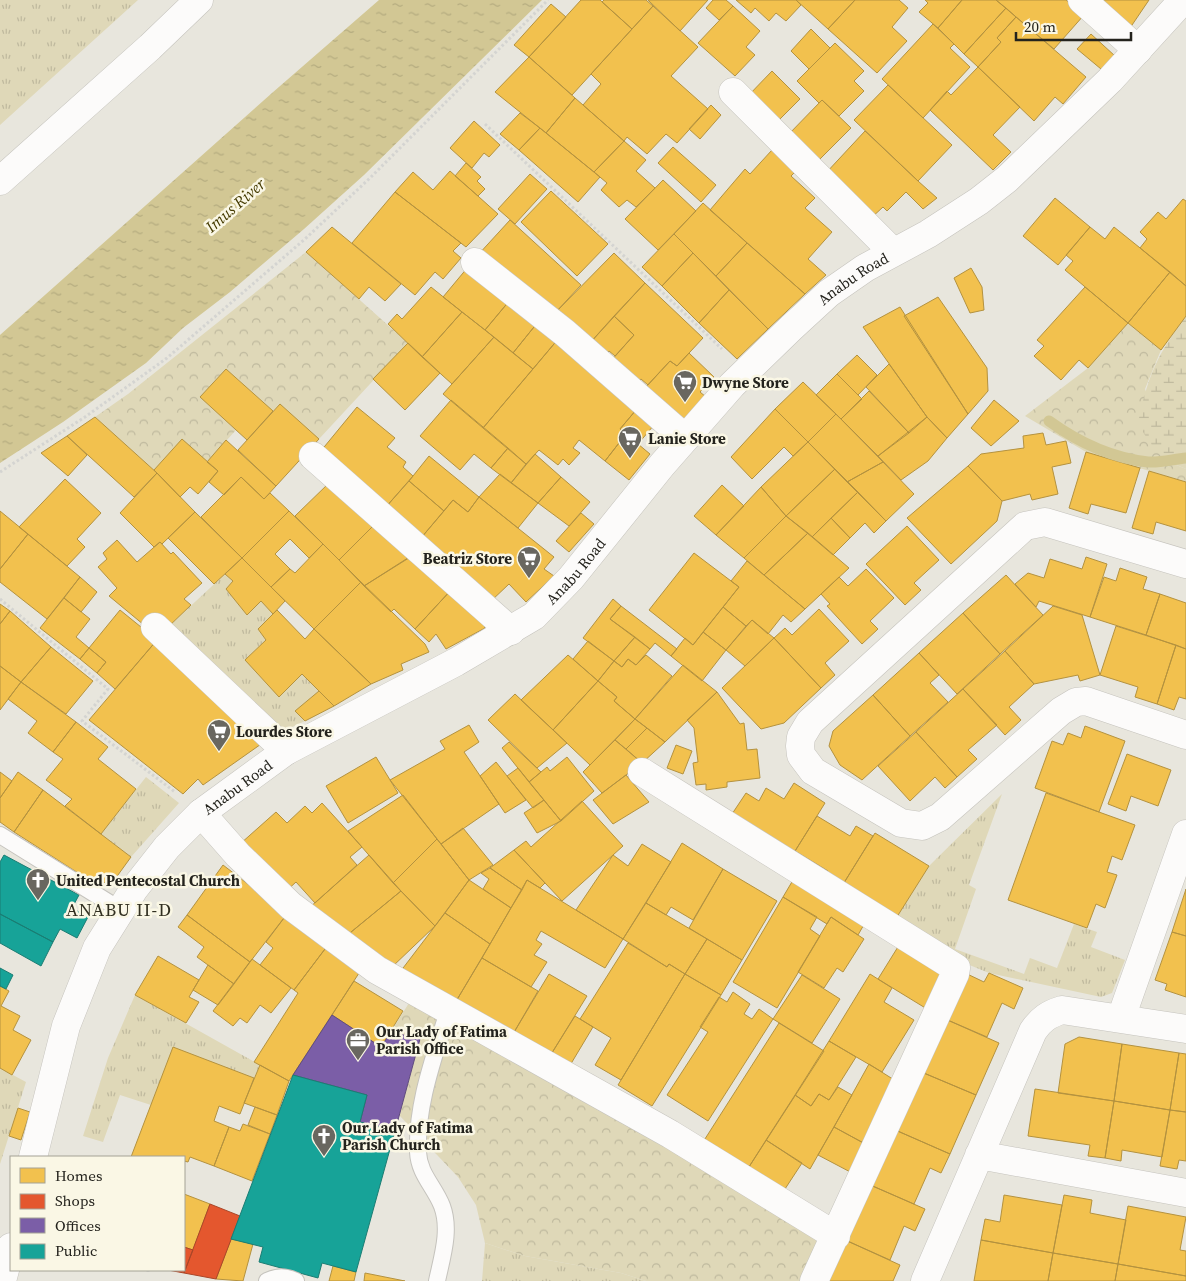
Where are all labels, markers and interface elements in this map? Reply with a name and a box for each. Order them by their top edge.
scale bar [1016,10,1131,42]
text: 20 m [1024,16,1056,37]
water label: Imus River [200,173,270,238]
street label: Anabu Road [813,247,892,309]
supermarket icon: Dwyne Store [672,369,698,403]
place label: Dwyne Store [702,372,789,393]
supermarket icon: Lanie Store [617,425,643,459]
place label: Lanie Store [648,428,726,449]
street label: Anabu Road [541,533,610,609]
supermarket icon: Beatriz Store [516,545,542,579]
place label: Beatriz Store [423,548,512,569]
supermarket icon: Lourdes Store [206,718,232,752]
place label: Lourdes Store [236,721,332,742]
street label: Anabu Road [198,754,277,819]
church icon: United Pentecostal Church [25,867,51,901]
place label: United Pentecostal Church [56,870,240,891]
district label: ANABU II-D [66,897,172,922]
place label: Our Lady of Fatima Parish Office [376,1021,508,1059]
office icon: Our Lady of Fatima Parish Office [345,1027,371,1061]
place label: Our Lady of Fatima Parish Church [342,1117,474,1155]
church icon: Our Lady of Fatima Parish Church [311,1123,337,1157]
legend [10,1156,185,1271]
text: Homes [55,1165,102,1186]
text: Shops [55,1190,95,1211]
text: Offices [55,1215,101,1236]
text: Public [55,1240,97,1261]

